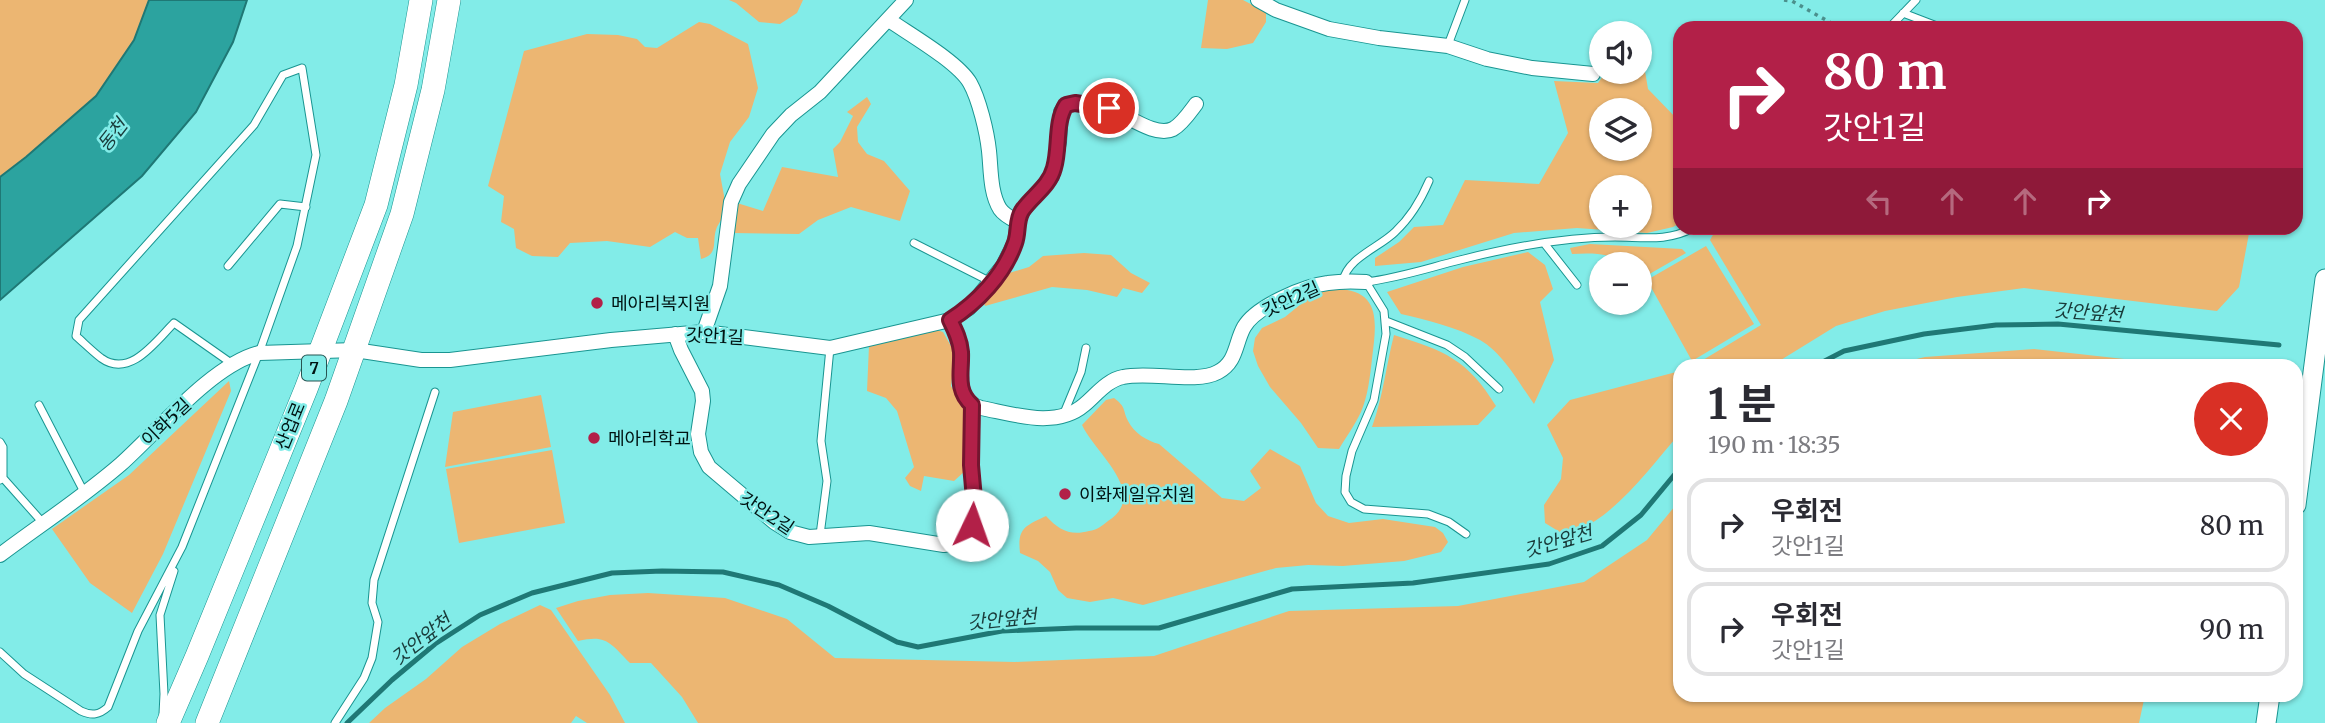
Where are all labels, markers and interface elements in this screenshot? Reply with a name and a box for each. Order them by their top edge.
map controls [1589,21,1652,315]
button: sound [1589,21,1652,84]
text: 80 m [1823,41,1946,102]
icon: right [1708,49,1799,140]
pin [1079,78,1139,138]
icon: arrive [1090,89,1128,127]
button: layers [1589,98,1652,161]
text: 갓안1길 [1823,108,1926,148]
water label: 동천 [92,113,133,156]
button: + [1589,175,1652,238]
icon: left [1860,182,1898,220]
icon: ahead [1933,182,1971,220]
icon: ahead [2006,182,2044,220]
icon: right [2079,182,2117,220]
button: − [1589,252,1652,315]
street label: 갓안2길 [1259,276,1323,322]
place label: 메아리복지원 [611,292,710,315]
marker: 메아리복지원 [589,295,605,311]
water label: 갓안앞천 [2052,298,2125,327]
street label: 갓안1길 [686,323,744,349]
road number: 7 [302,356,326,380]
text: 1 분 [1708,378,1776,430]
button: close [2194,382,2268,456]
street label: 이화5길 [136,393,196,451]
street label: 산업로 [270,399,310,453]
place label: 메아리학교 [608,427,691,450]
marker: 메아리학교 [586,430,602,446]
text: 190 m · 18:35 [1708,430,1841,459]
place label: 이화제일유치원 [1079,483,1195,506]
marker: 이화제일유치원 [1057,486,1073,502]
street label: 갓안2길 [736,487,798,539]
position arrow [935,488,1009,562]
text: 우회전 [1771,494,1843,527]
icon: right [1712,506,1750,544]
text: 80 m [2200,509,2264,542]
water label: 갓안앞천 [1521,519,1596,562]
text: 갓안1길 [1771,531,1845,560]
text: 우회전 [1771,598,1843,631]
water label: 갓안앞천 [966,603,1040,635]
water label: 갓안앞천 [386,607,457,670]
icon: right [1712,610,1750,648]
text: 90 m [2200,613,2264,646]
text: 갓안1길 [1771,635,1845,664]

